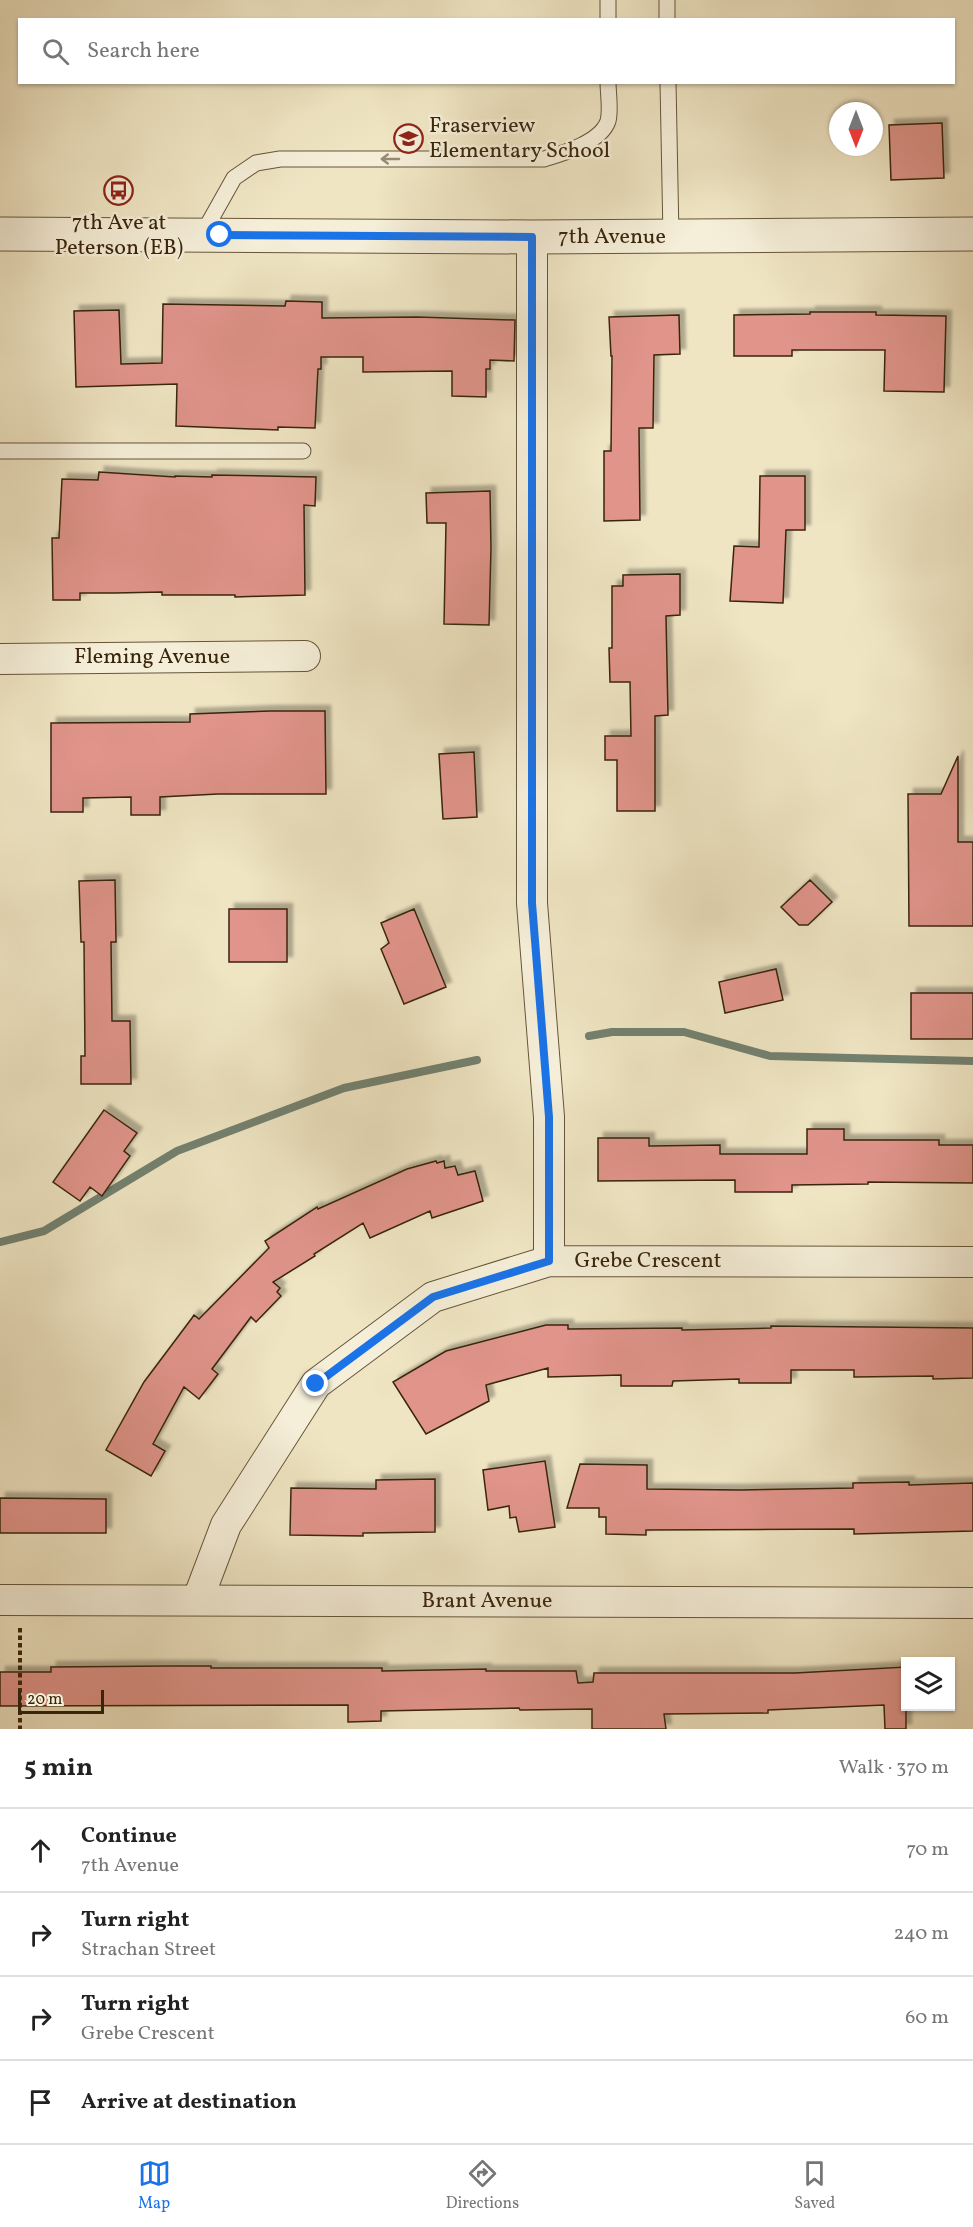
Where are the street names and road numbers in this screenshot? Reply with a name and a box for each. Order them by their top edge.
street label: 7th Avenue [558,222,666,253]
street label: Fleming Avenue [74,642,230,673]
street label: Grebe Crescent [574,1246,722,1277]
street label: Brant Avenue [421,1586,553,1617]

